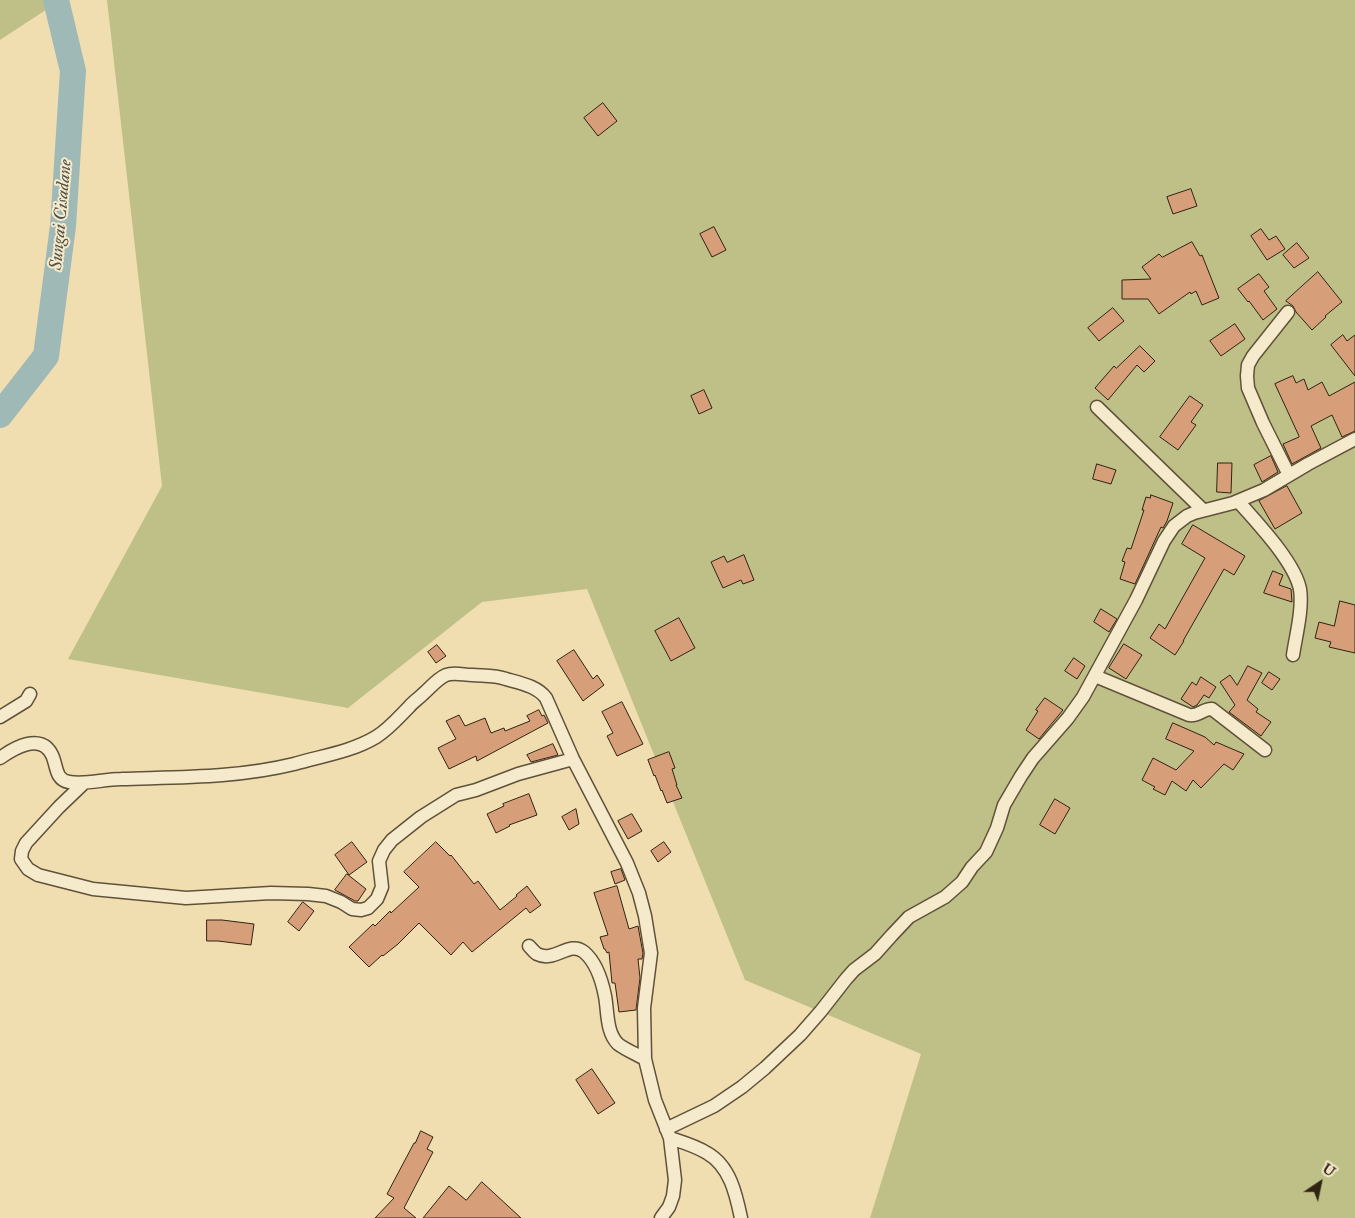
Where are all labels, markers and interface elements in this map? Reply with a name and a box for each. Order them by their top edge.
water label: Sungai Cisadane [46,159,78,271]
north arrow [1295,1158,1345,1208]
text: U [1319,1160,1338,1180]

